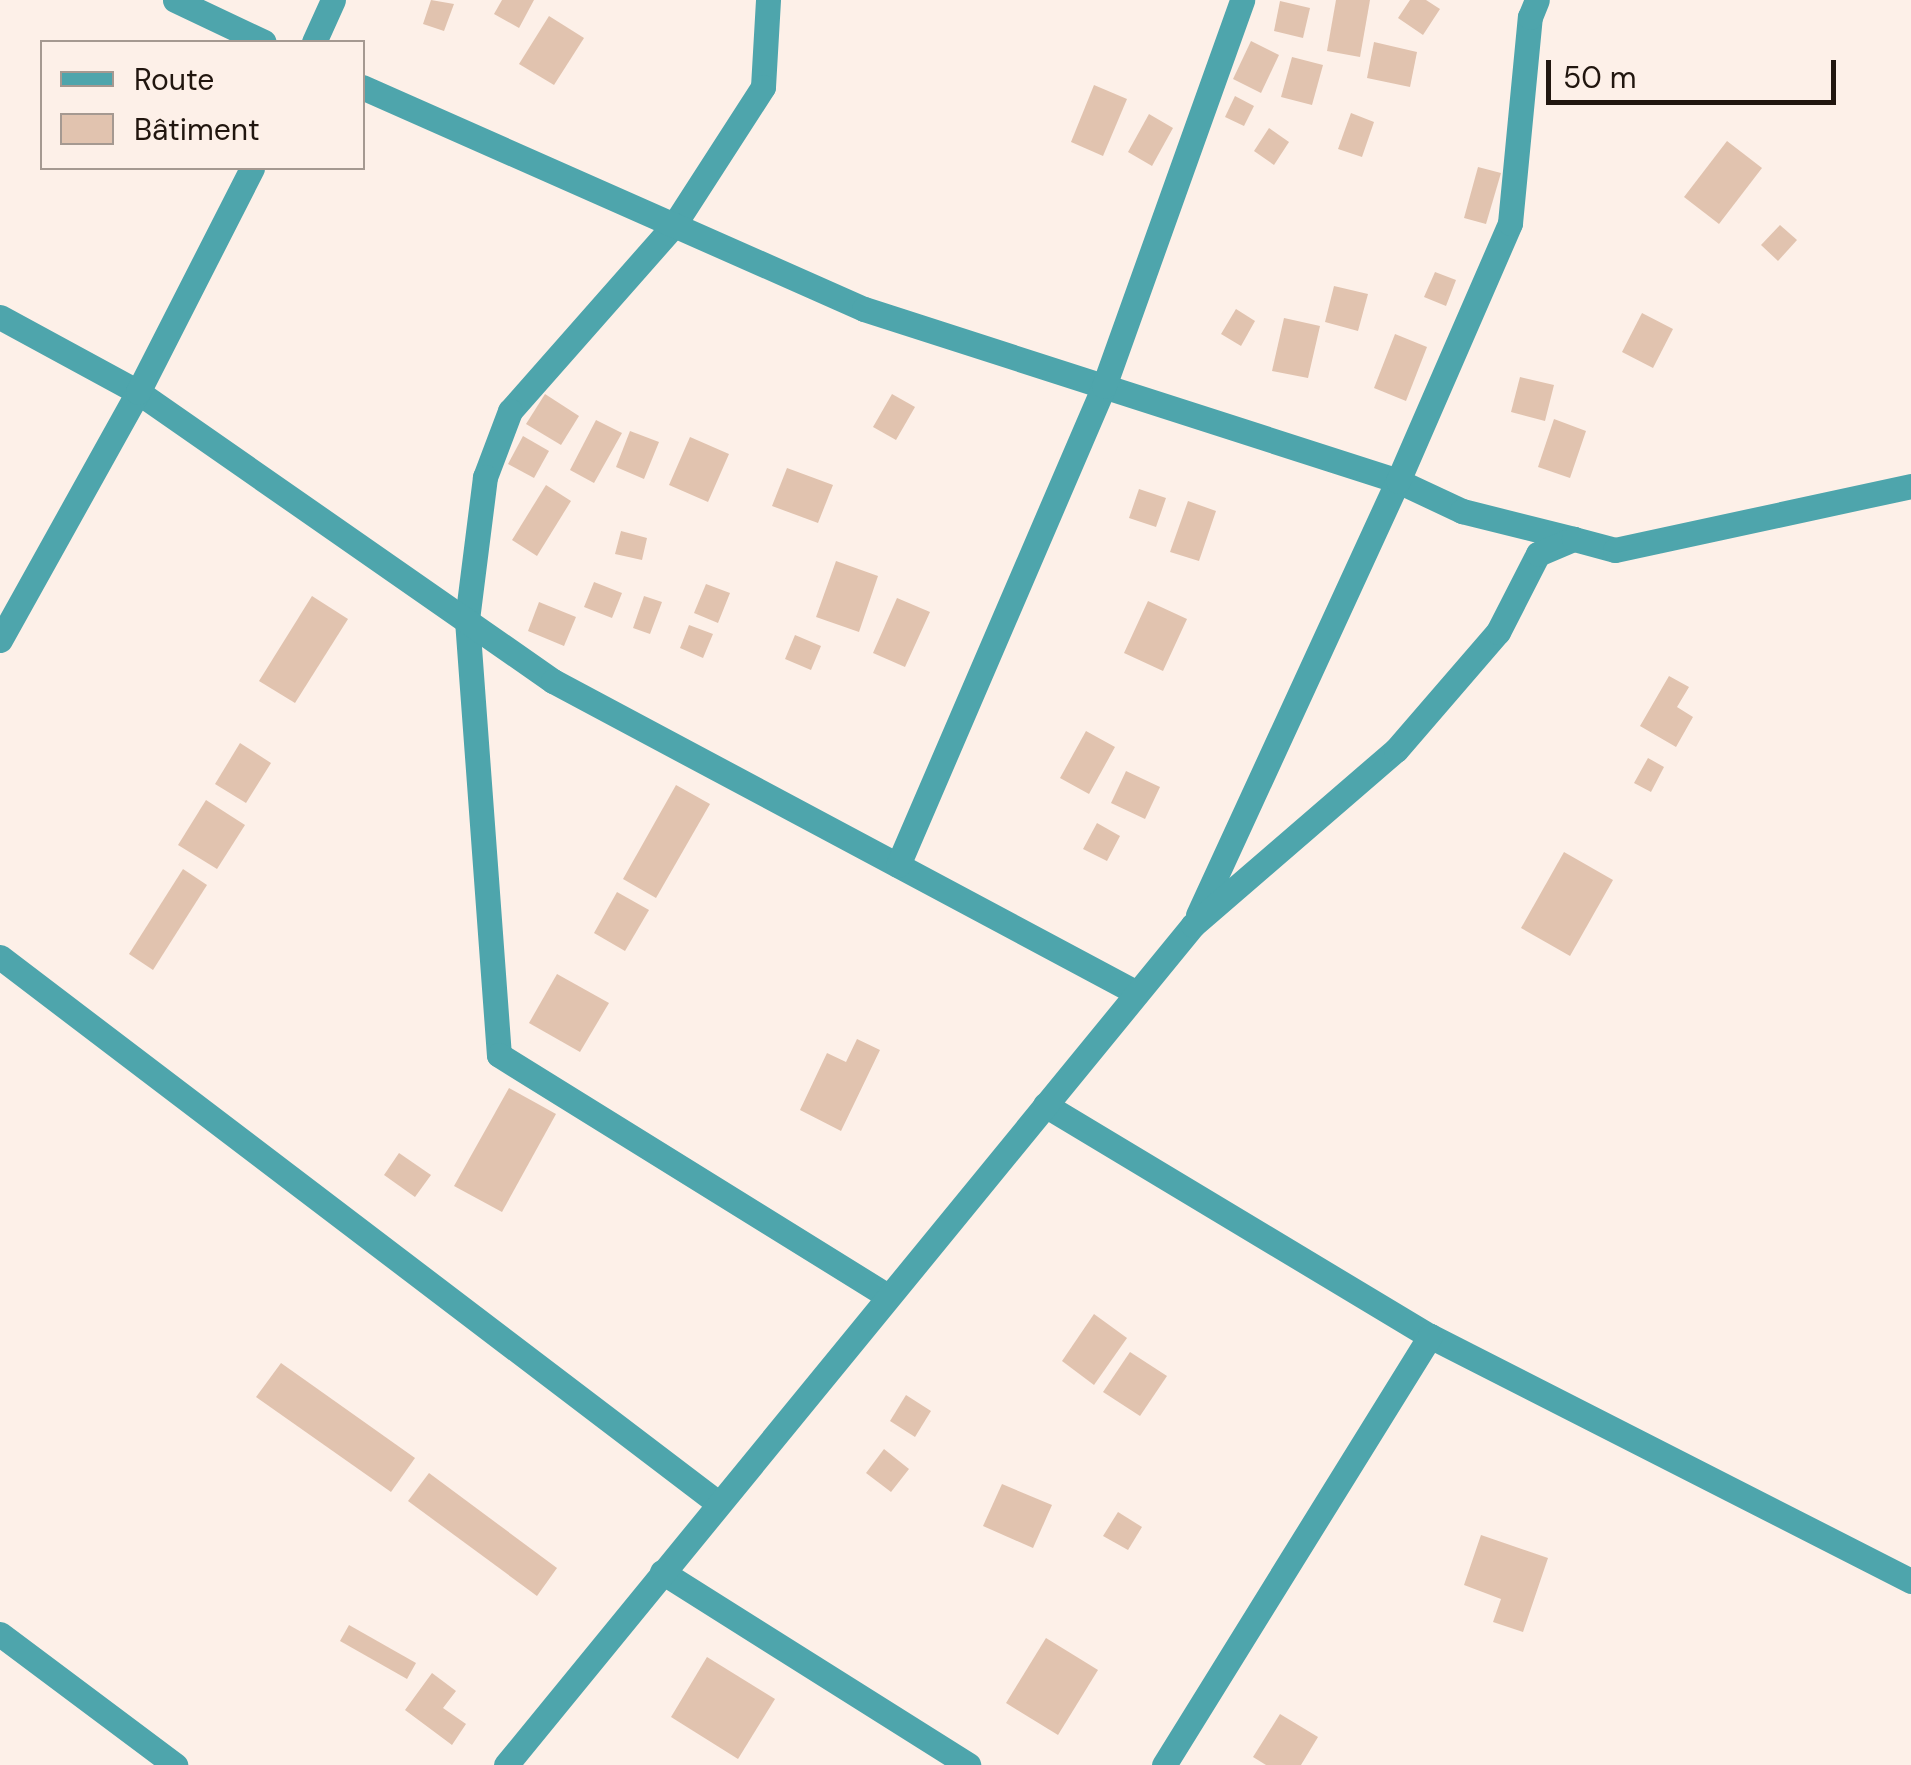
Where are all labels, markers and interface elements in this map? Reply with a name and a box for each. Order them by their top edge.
legend [40,40,365,170]
scale bar [1551,40,1841,102]
text: 50 m [1563,58,1637,97]
text: Route [134,60,214,99]
text: Bâtiment [134,110,260,149]

